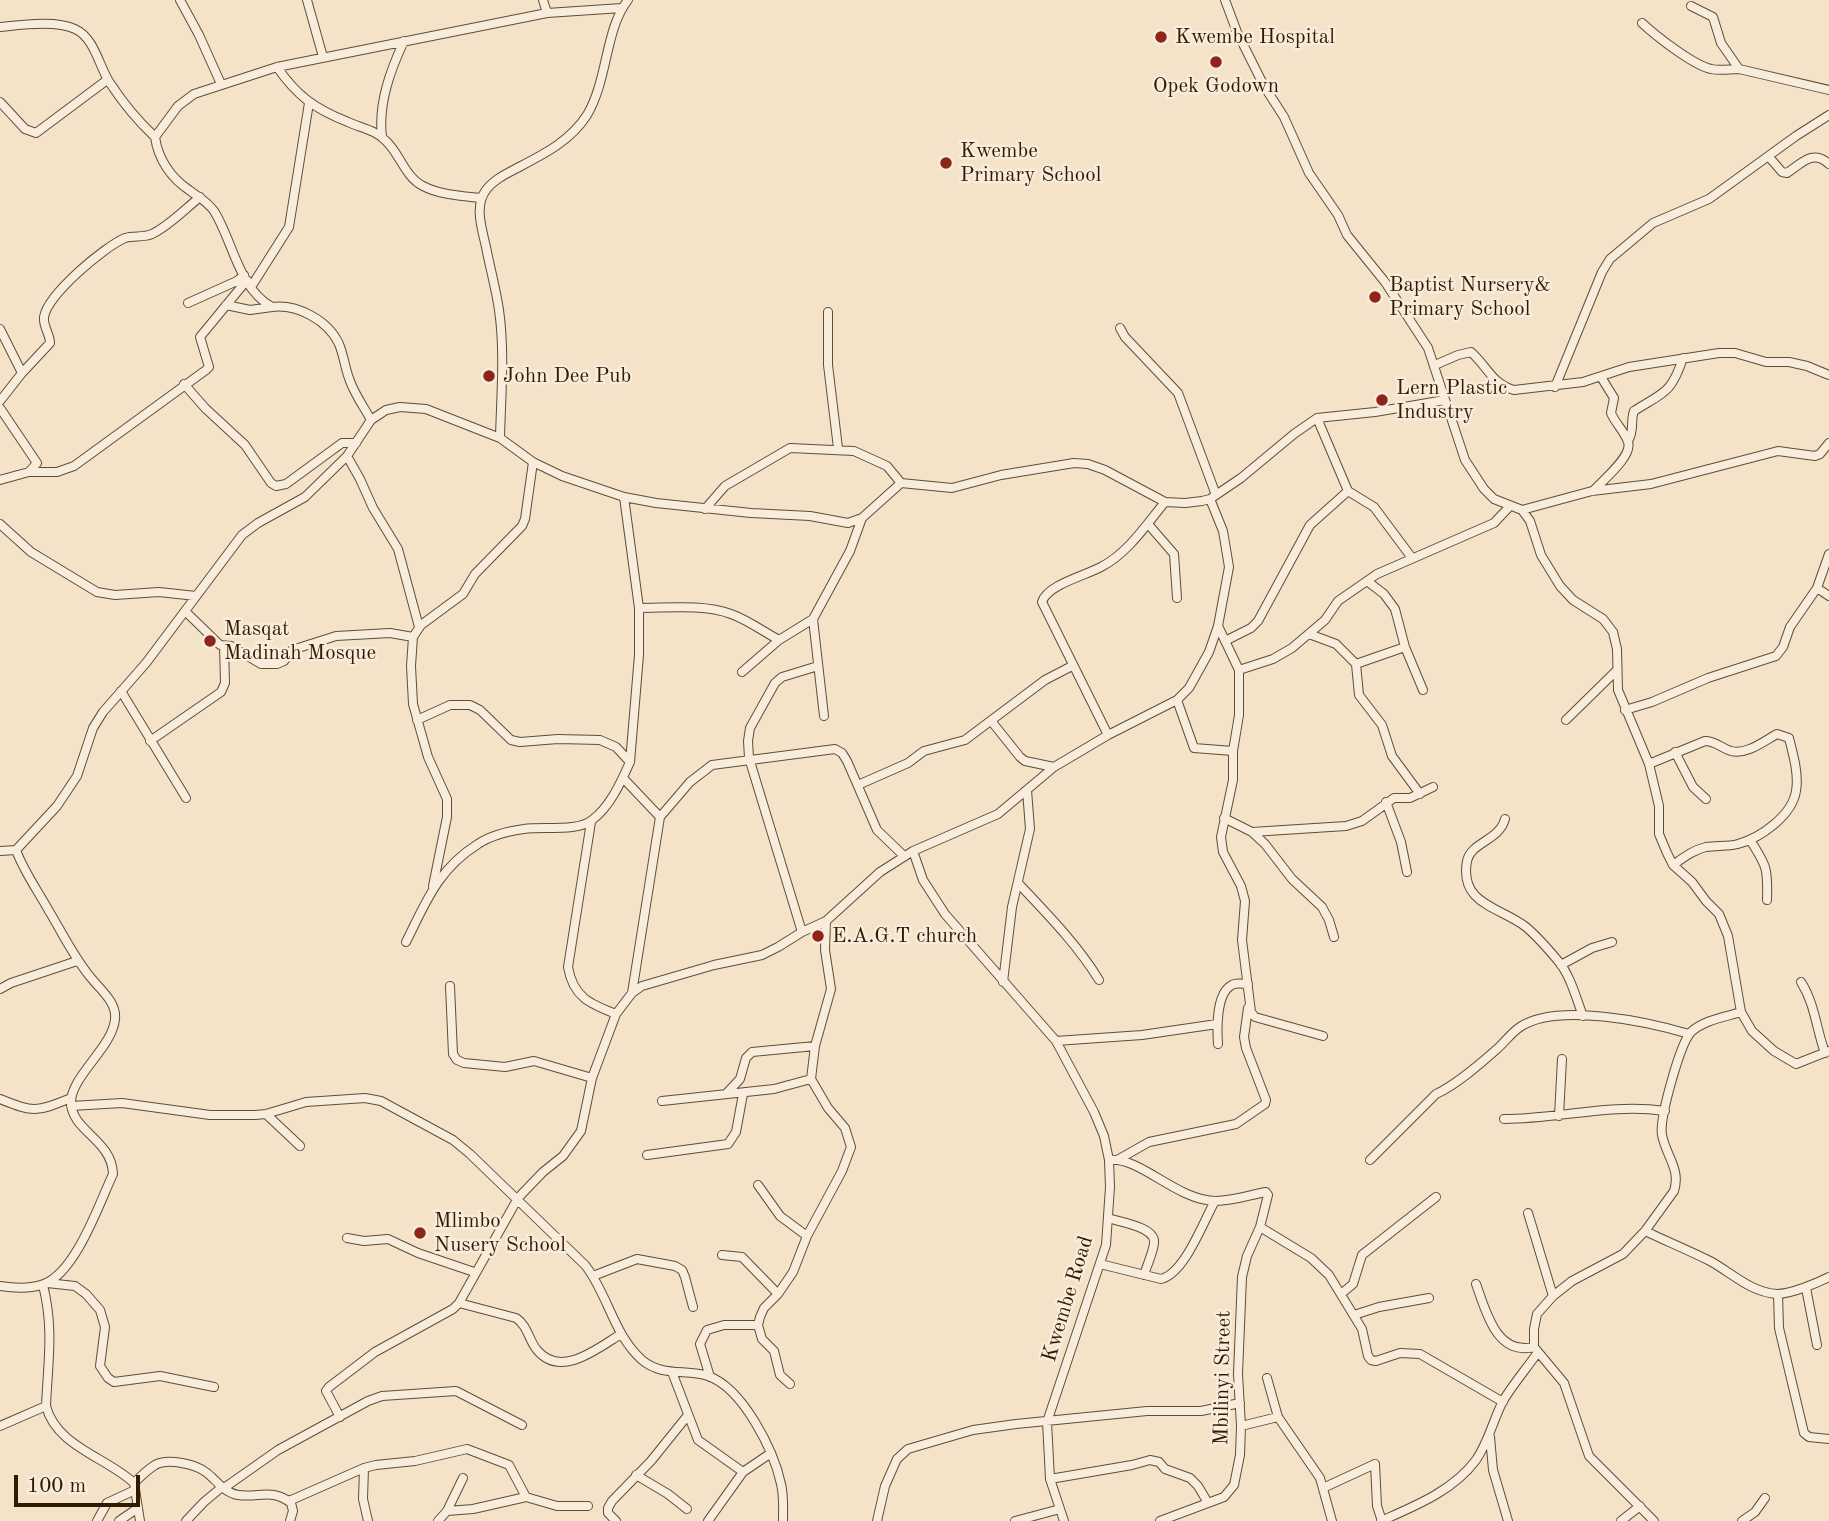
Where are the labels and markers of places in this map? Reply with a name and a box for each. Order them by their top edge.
place label: Kwembe Hospital [1175,24,1335,50]
marker: Kwembe Hospital [1153,29,1169,45]
marker: Opek Godown [1208,54,1224,70]
place label: Opek Godown [1153,73,1279,99]
place label: Kwembe Primary School [960,138,1101,188]
marker: Kwembe Primary School [938,155,954,171]
place label: Baptist Nursery& Primary School [1389,272,1551,322]
marker: Baptist Nursery& Primary School [1367,289,1383,305]
place label: John Dee Pub [503,363,631,389]
marker: John Dee Pub [481,368,497,384]
place label: Lern Plastic Industry [1396,375,1507,425]
marker: Lern Plastic Industry [1374,392,1390,408]
place label: Masqat Madinah Mosque [224,616,376,666]
marker: Masqat Madinah Mosque [202,633,218,649]
place label: E.A.G.T church [832,923,977,949]
marker: E.A.G.T church [810,928,826,944]
place label: Mlimbo Nusery School [434,1208,566,1258]
marker: Mlimbo Nusery School [412,1225,428,1241]

